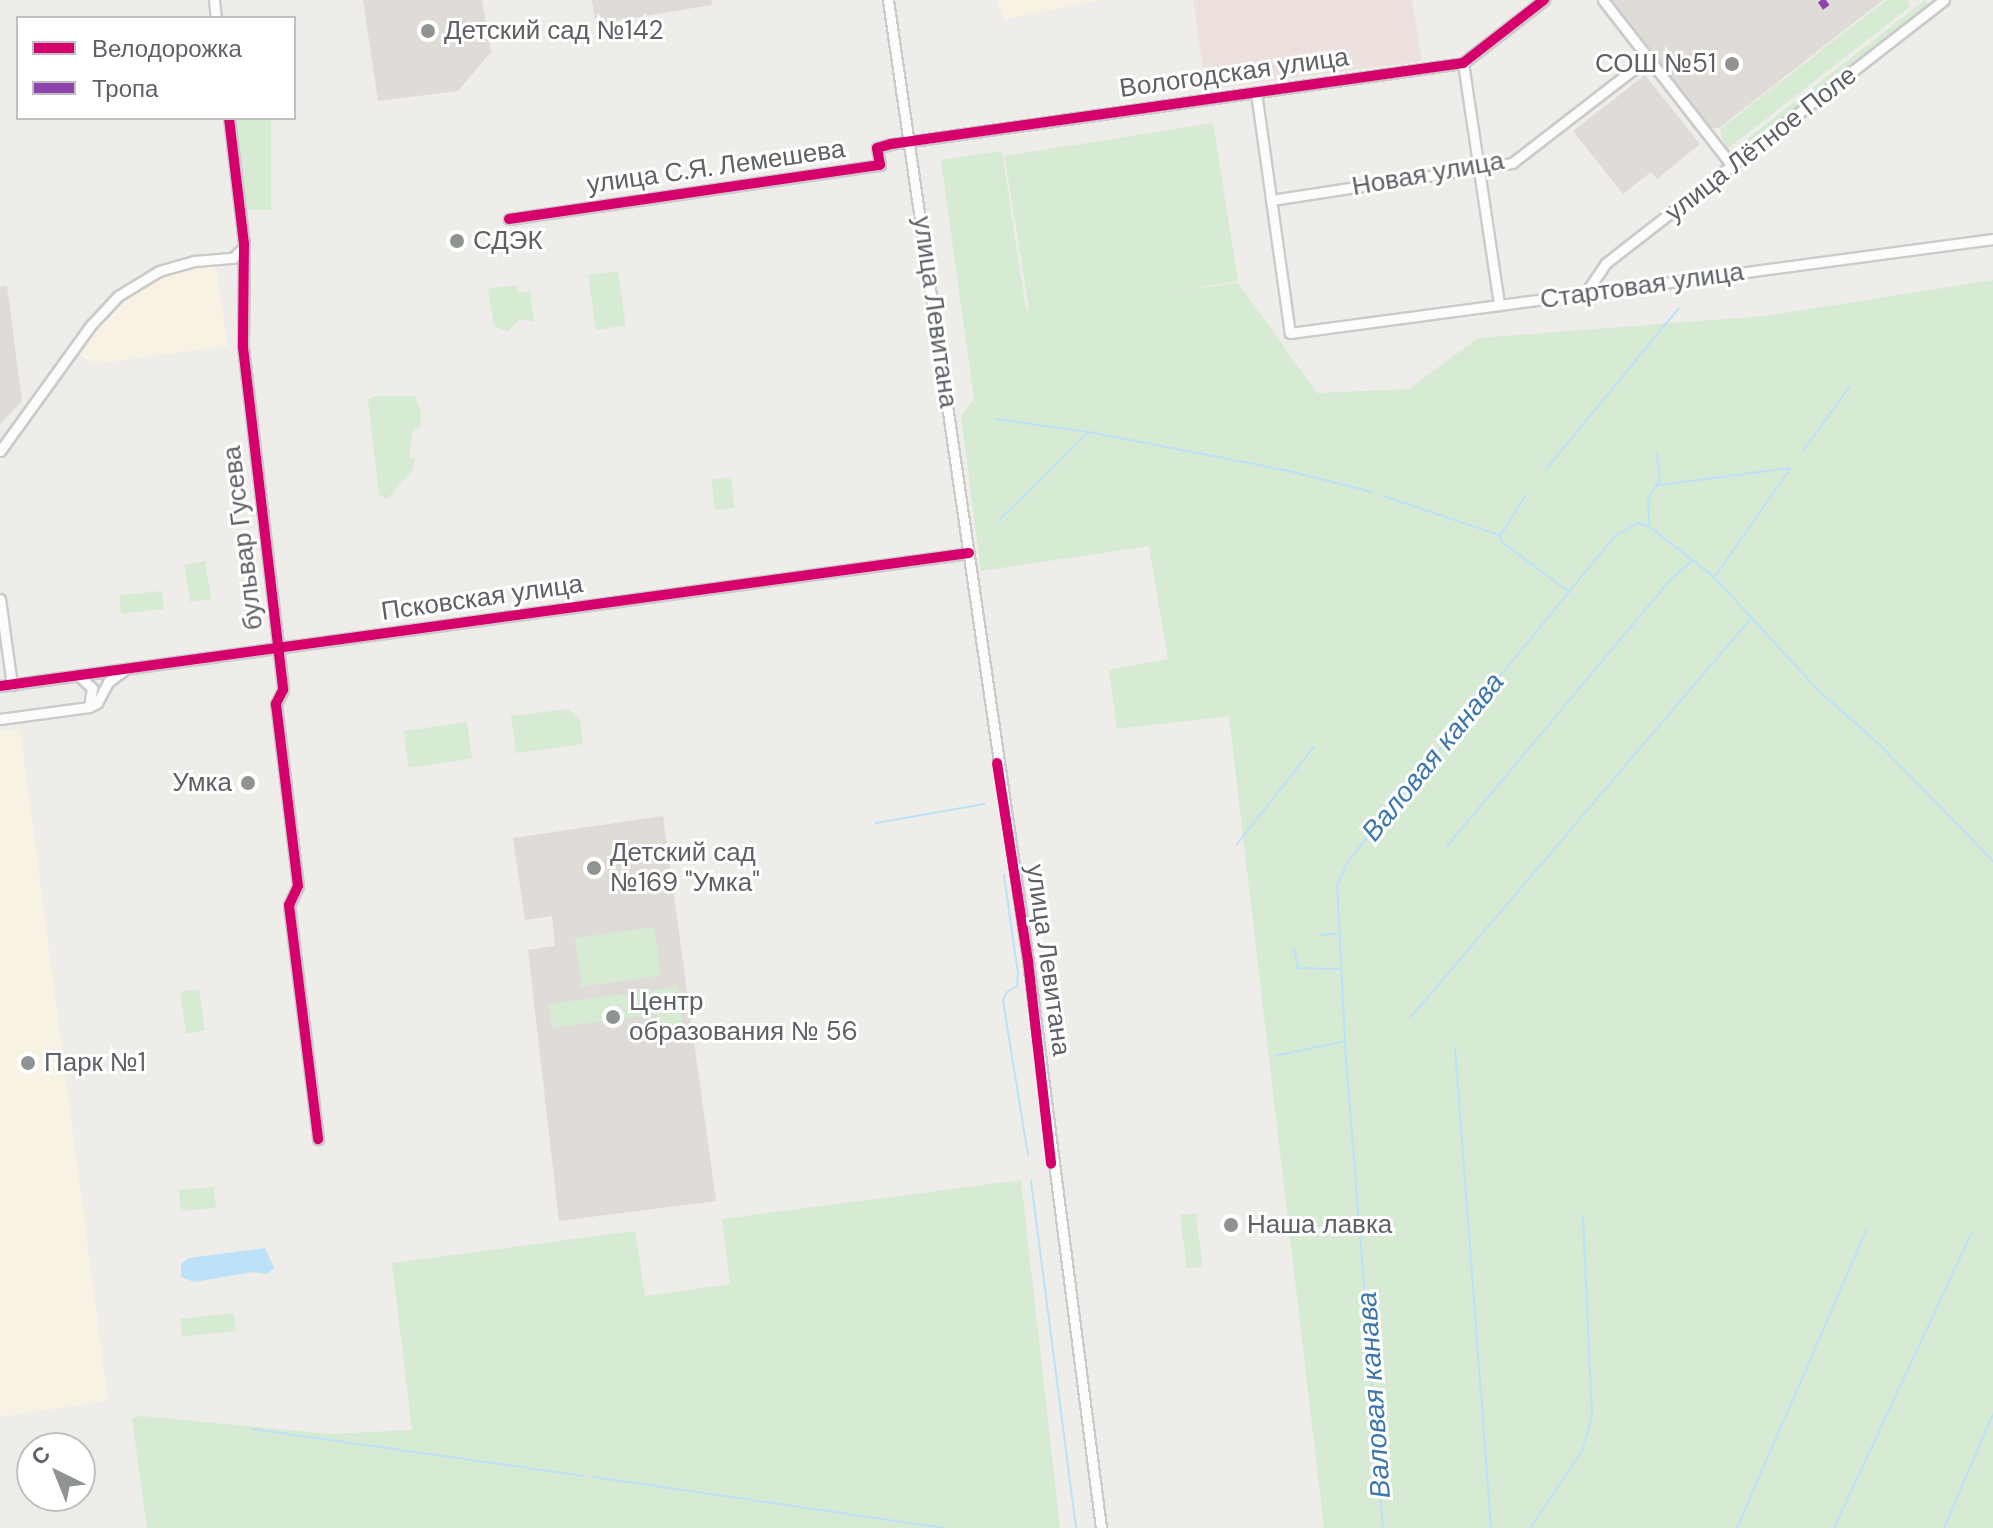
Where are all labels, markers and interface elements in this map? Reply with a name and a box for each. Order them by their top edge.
place label: Детский сад №142 [444,15,663,47]
legend [16,16,296,120]
marker: Детский сад №142 [419,22,437,40]
text: Велодорожка [92,33,242,64]
street label: Вологодская улица [1117,41,1351,105]
place label: СОШ №51 [1595,48,1716,80]
marker: СОШ №51 [1723,55,1741,73]
street label: улица Лётное Поле [1659,60,1863,228]
text: Тропа [92,73,158,104]
street label: улица С.Я. Лемешева [585,133,847,201]
street label: Новая улица [1350,145,1506,203]
street label: улица Левитана [906,214,964,410]
place label: СДЭК [473,225,543,257]
marker: СДЭК [448,232,466,250]
street label: Стартовая улица [1538,256,1746,316]
street label: бульвар Гусева [216,444,270,632]
street label: Псковская улица [379,568,585,628]
water label: Валовая канава [1355,666,1511,848]
place label: Умка [172,767,232,799]
marker: Умка [239,774,257,792]
place label: Детский сад №169 "Умка" [610,837,760,898]
marker: Детский сад №169 "Умка" [585,859,603,877]
street label: улица Левитана [1019,862,1077,1058]
place label: Центр образования № 56 [629,986,858,1048]
marker: Центр образования № 56 [604,1008,622,1026]
place label: Парк №1 [44,1047,146,1079]
marker: Парк №1 [19,1054,37,1072]
place label: Наша лавка [1247,1209,1392,1241]
marker: Наша лавка [1222,1216,1240,1234]
water label: Валовая канава [1350,1291,1398,1499]
north arrow [16,1432,96,1512]
text: С [25,1440,56,1472]

